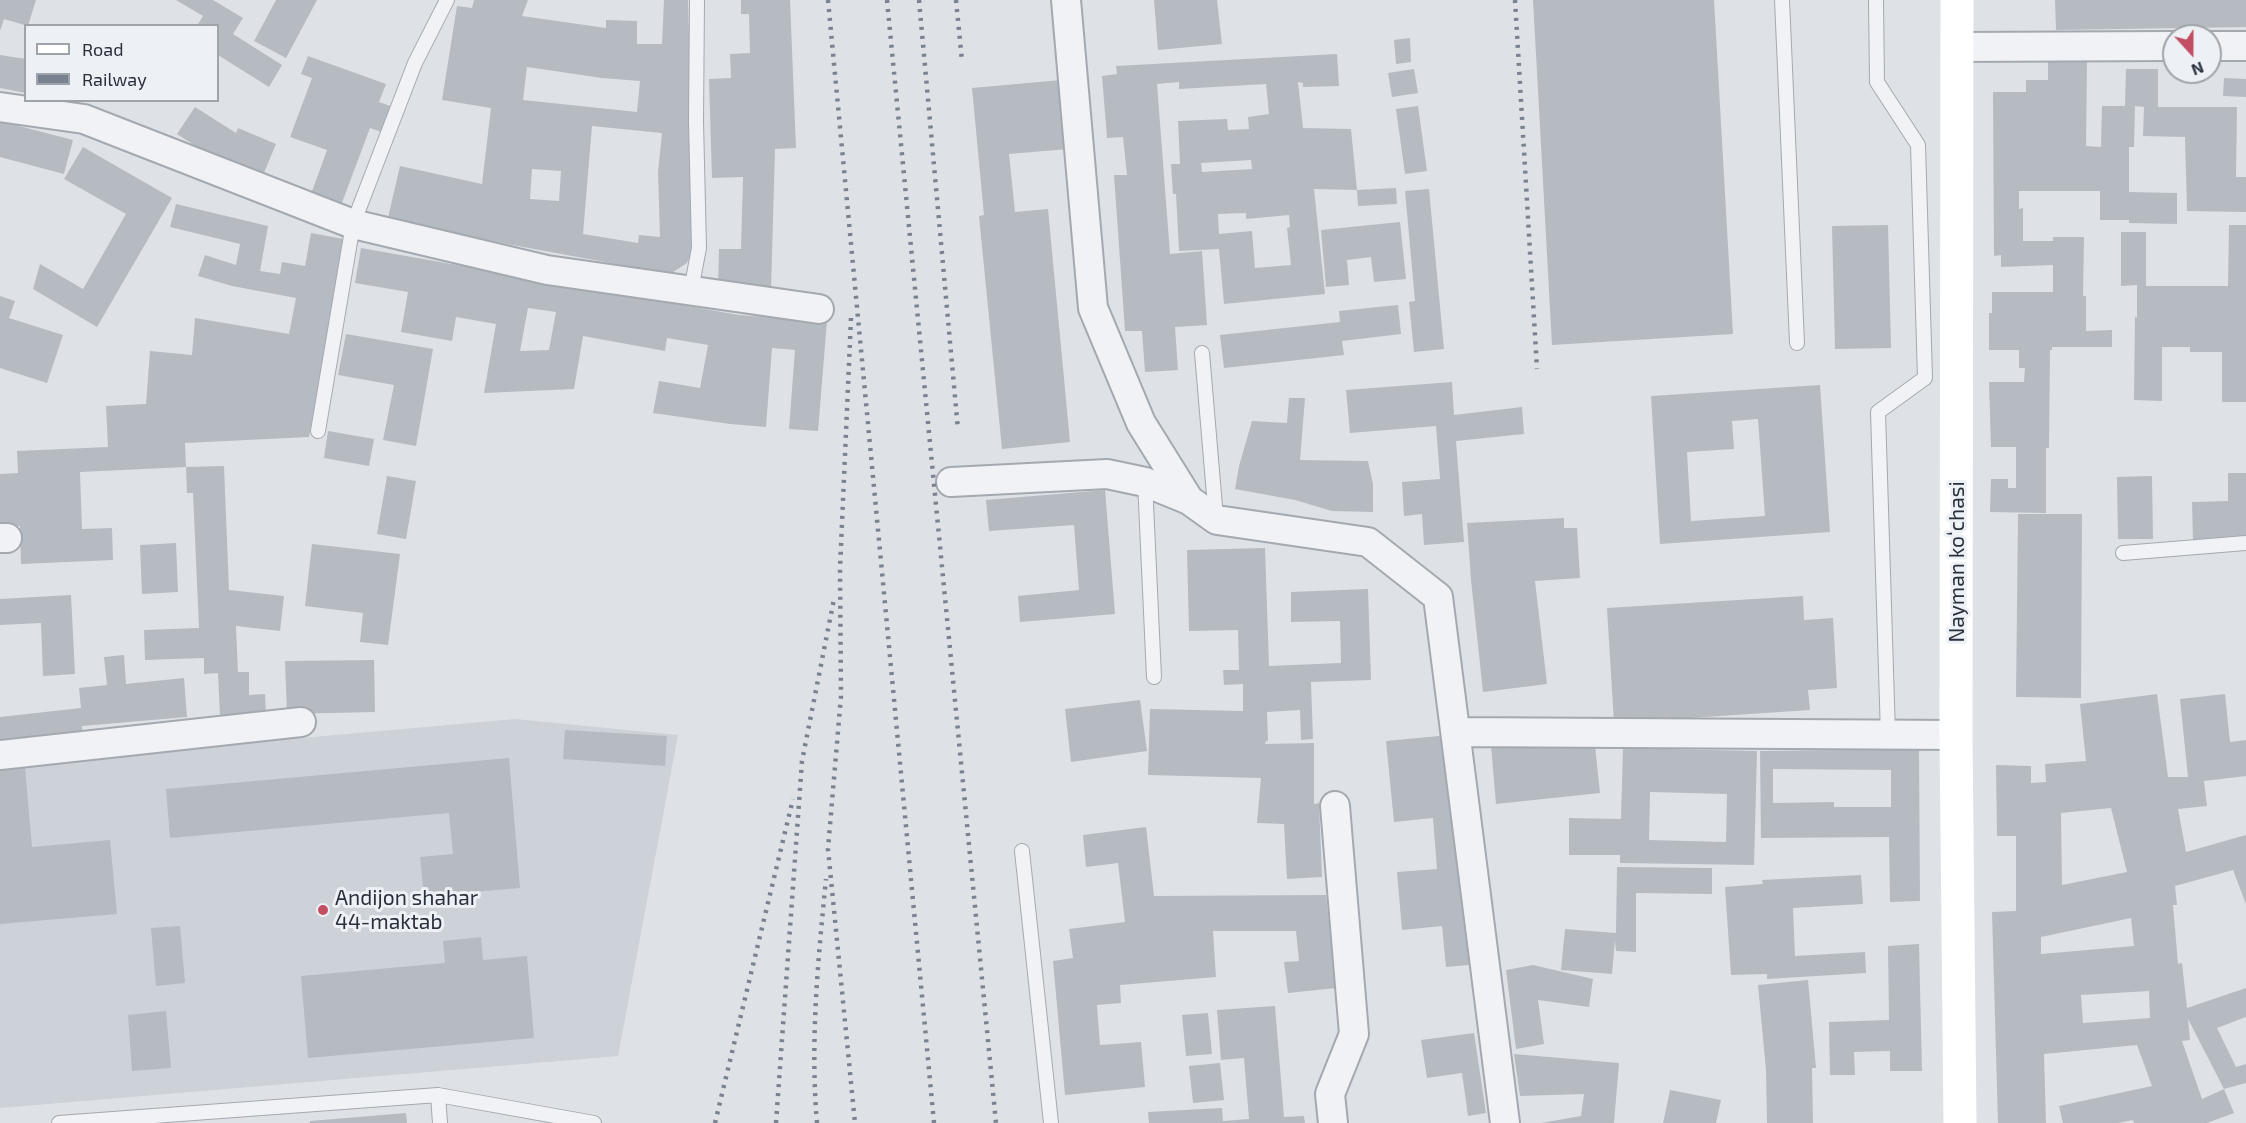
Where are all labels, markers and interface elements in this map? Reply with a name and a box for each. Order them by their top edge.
legend [24,24,219,102]
north arrow [2162,24,2222,84]
text: Road [82,38,123,60]
text: N [2189,58,2207,80]
text: Railway [82,68,147,90]
street label: Nayman koʻchasi [1944,481,1970,643]
place label: Andijon shahar 44-maktab [335,885,478,935]
marker: Andijon shahar 44-maktab [316,903,330,917]

